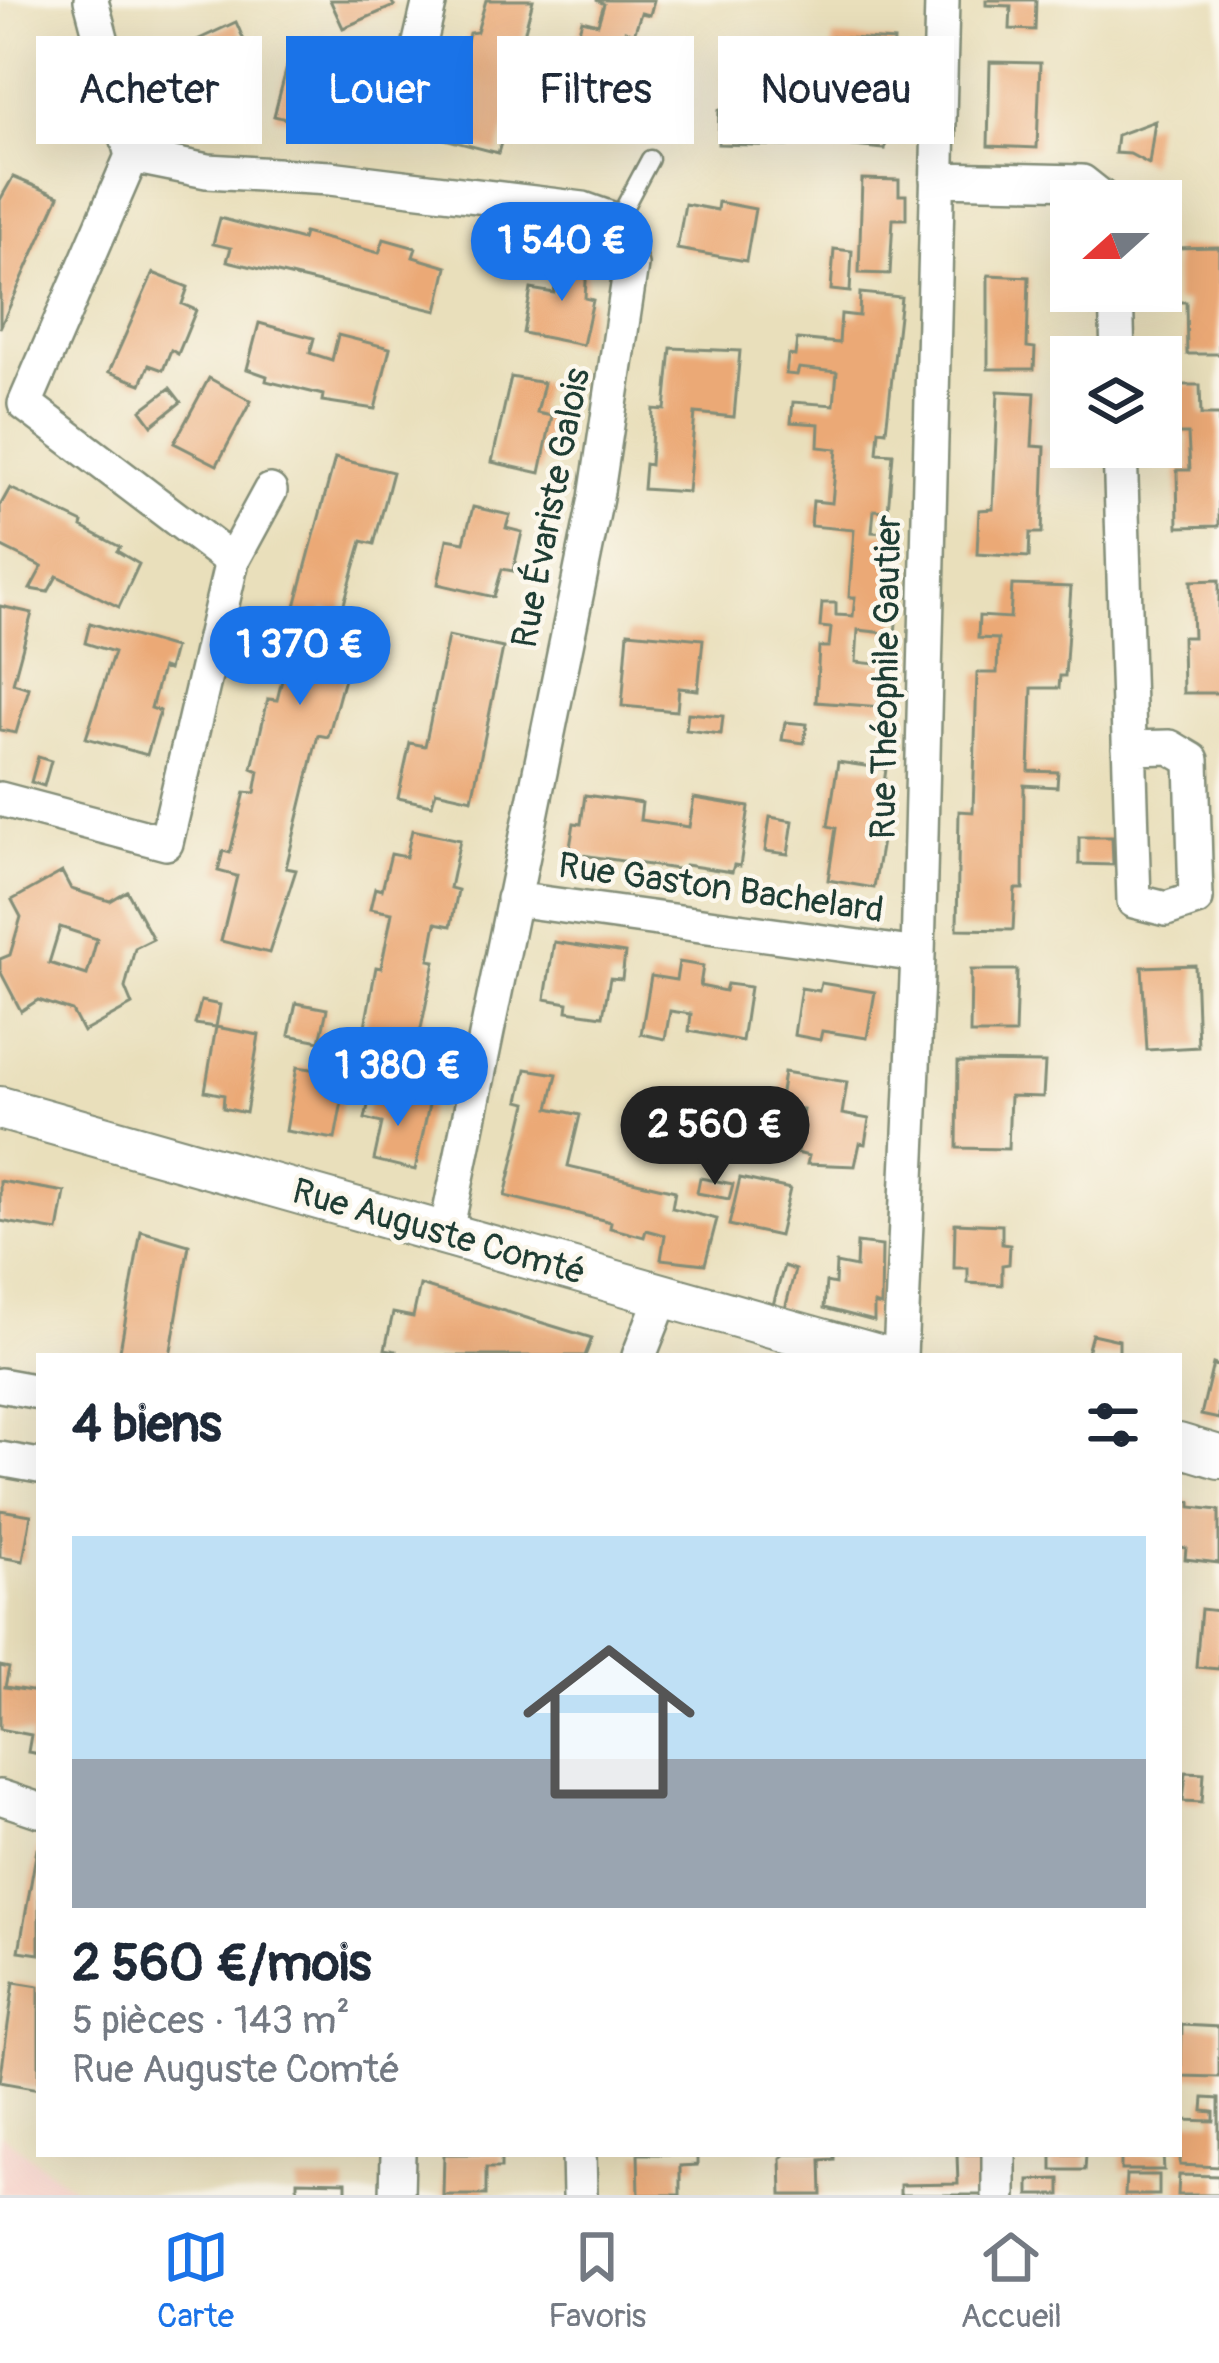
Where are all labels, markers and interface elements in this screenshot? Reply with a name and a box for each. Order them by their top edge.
chip: Acheter [36,36,262,144]
chip: Louer [286,36,473,144]
chip: Filtres [497,36,694,144]
chip: Nouveau [718,36,954,144]
north arrow [1050,180,1182,312]
map controls [1050,180,1182,468]
pin: 1 540 € [451,202,673,304]
text: 1 540 € [498,216,626,265]
button: layers [1050,336,1182,468]
street label: Rue Évariste Galois [502,364,600,652]
street label: Rue Théophile Gautier [861,514,911,840]
pin: 1 370 € [189,606,411,708]
text: 1 370 € [237,620,363,669]
street label: Rue Gaston Bachelard [555,843,887,933]
pin: 1 380 € [287,1027,509,1129]
text: 1 380 € [335,1041,461,1090]
pin: 2 560 € [604,1086,826,1188]
text: 2 560 € [648,1100,782,1149]
street label: Rue Auguste Comté [287,1169,591,1295]
icon: filters [1080,1392,1146,1458]
text: 4 biens [72,1393,222,1457]
icon: home [501,1614,717,1830]
text: 2 560 €/mois [72,1932,371,1996]
text: 5 pièces · 143 m² [72,1996,350,2045]
text: Rue Auguste Comté [72,2045,400,2094]
tab: Carte [157,2224,234,2337]
tab: Favoris [548,2224,646,2337]
tab: Accueil [960,2224,1062,2337]

